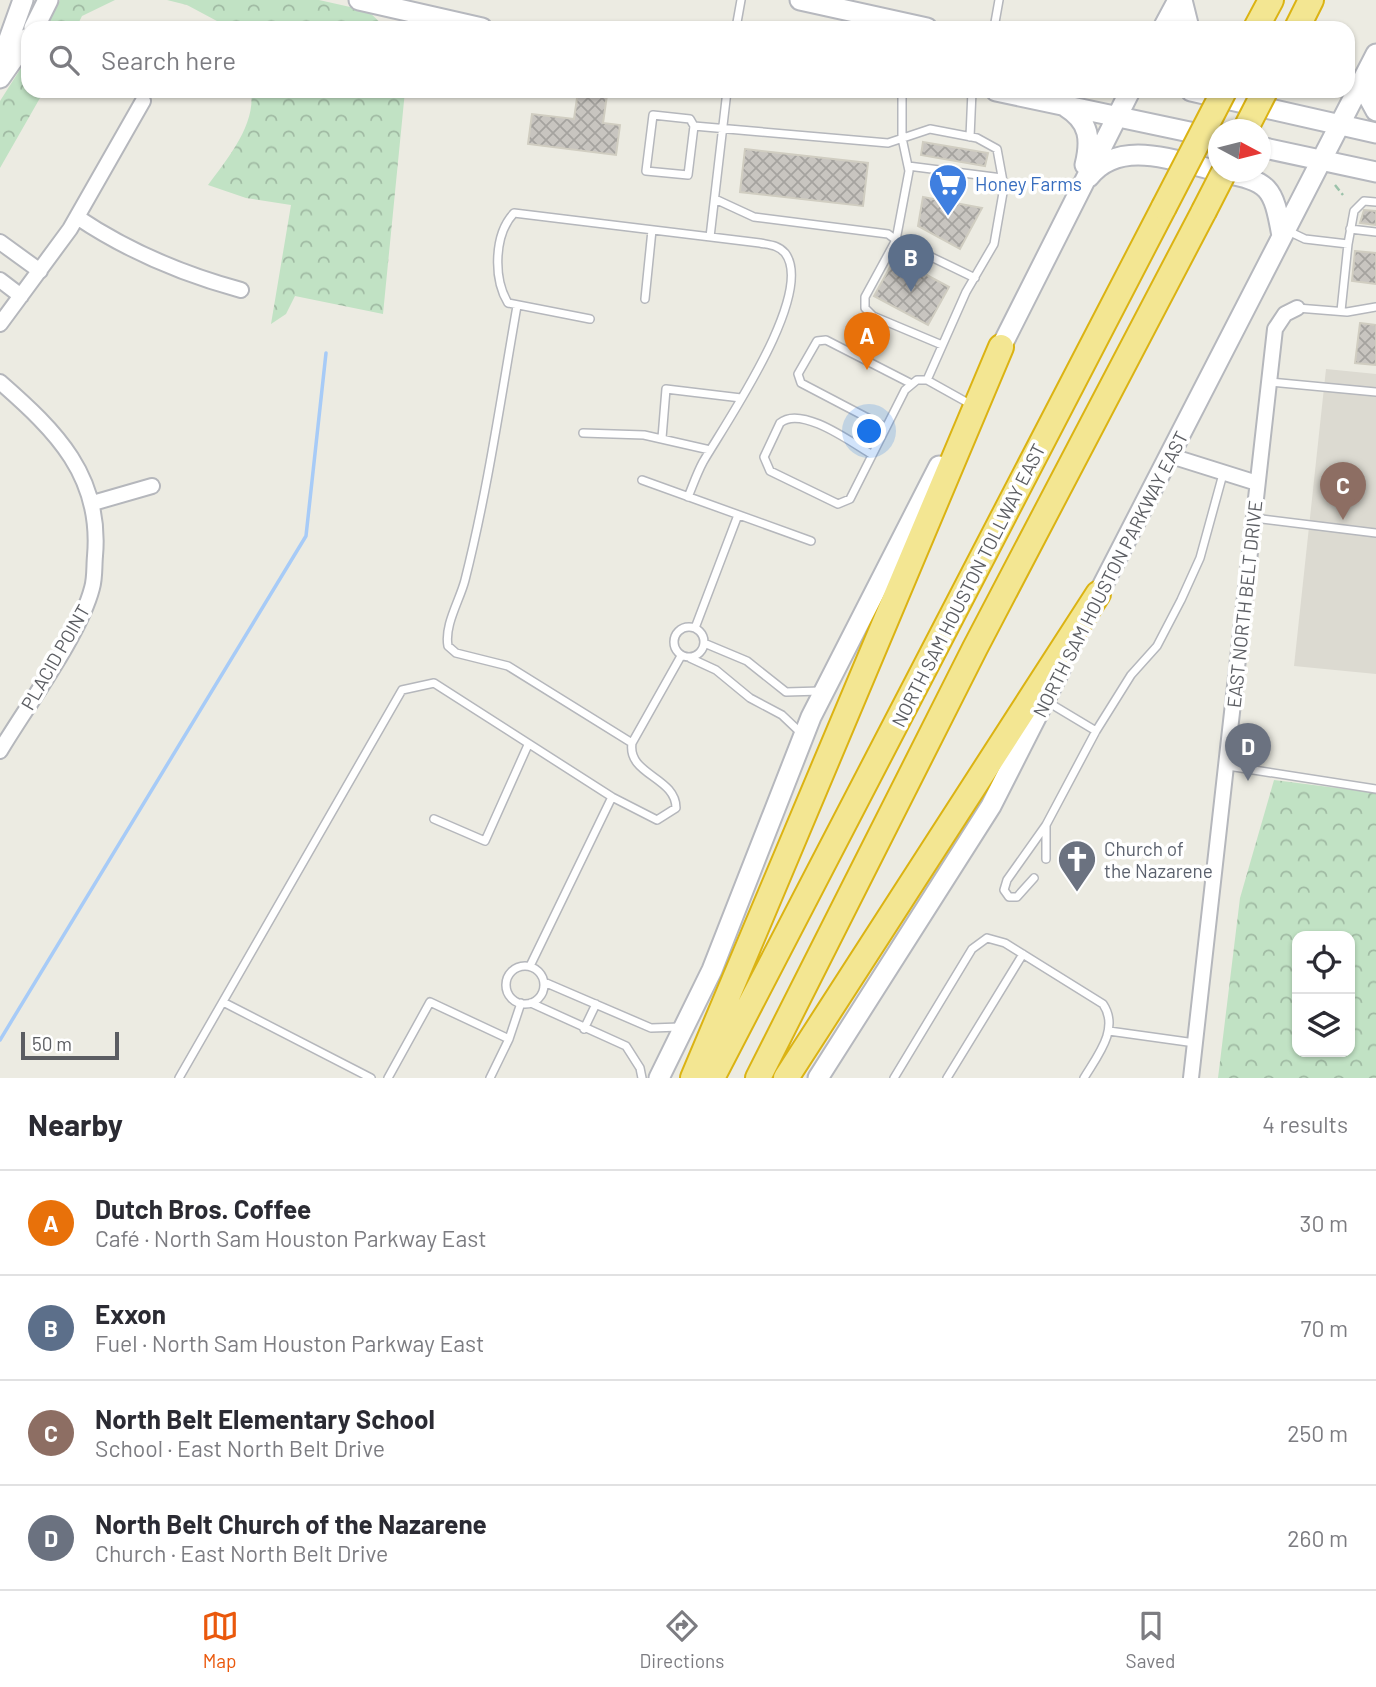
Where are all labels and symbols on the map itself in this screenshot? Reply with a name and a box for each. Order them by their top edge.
north arrow [1208,119,1271,182]
supermarket icon: Honey Farms [927,162,969,217]
place label: Honey Farms [975,172,1082,195]
pin: B [888,234,934,292]
pin: A [844,312,890,370]
your location [852,414,886,448]
street label: NORTH SAM HOUSTON PARKWAY EAST [1028,427,1192,721]
street label: NORTH SAM HOUSTON TOLLWAY EAST [886,439,1050,731]
pin: C [1320,462,1366,520]
street label: EAST NORTH BELT DRIVE [1222,499,1266,709]
street label: PLACID POINT [16,600,94,714]
pin: D [1225,723,1271,781]
place label: Church of the Nazarene [1104,837,1213,882]
church icon: Church of the Nazarene [1056,838,1098,893]
scale bar [21,1029,119,1061]

